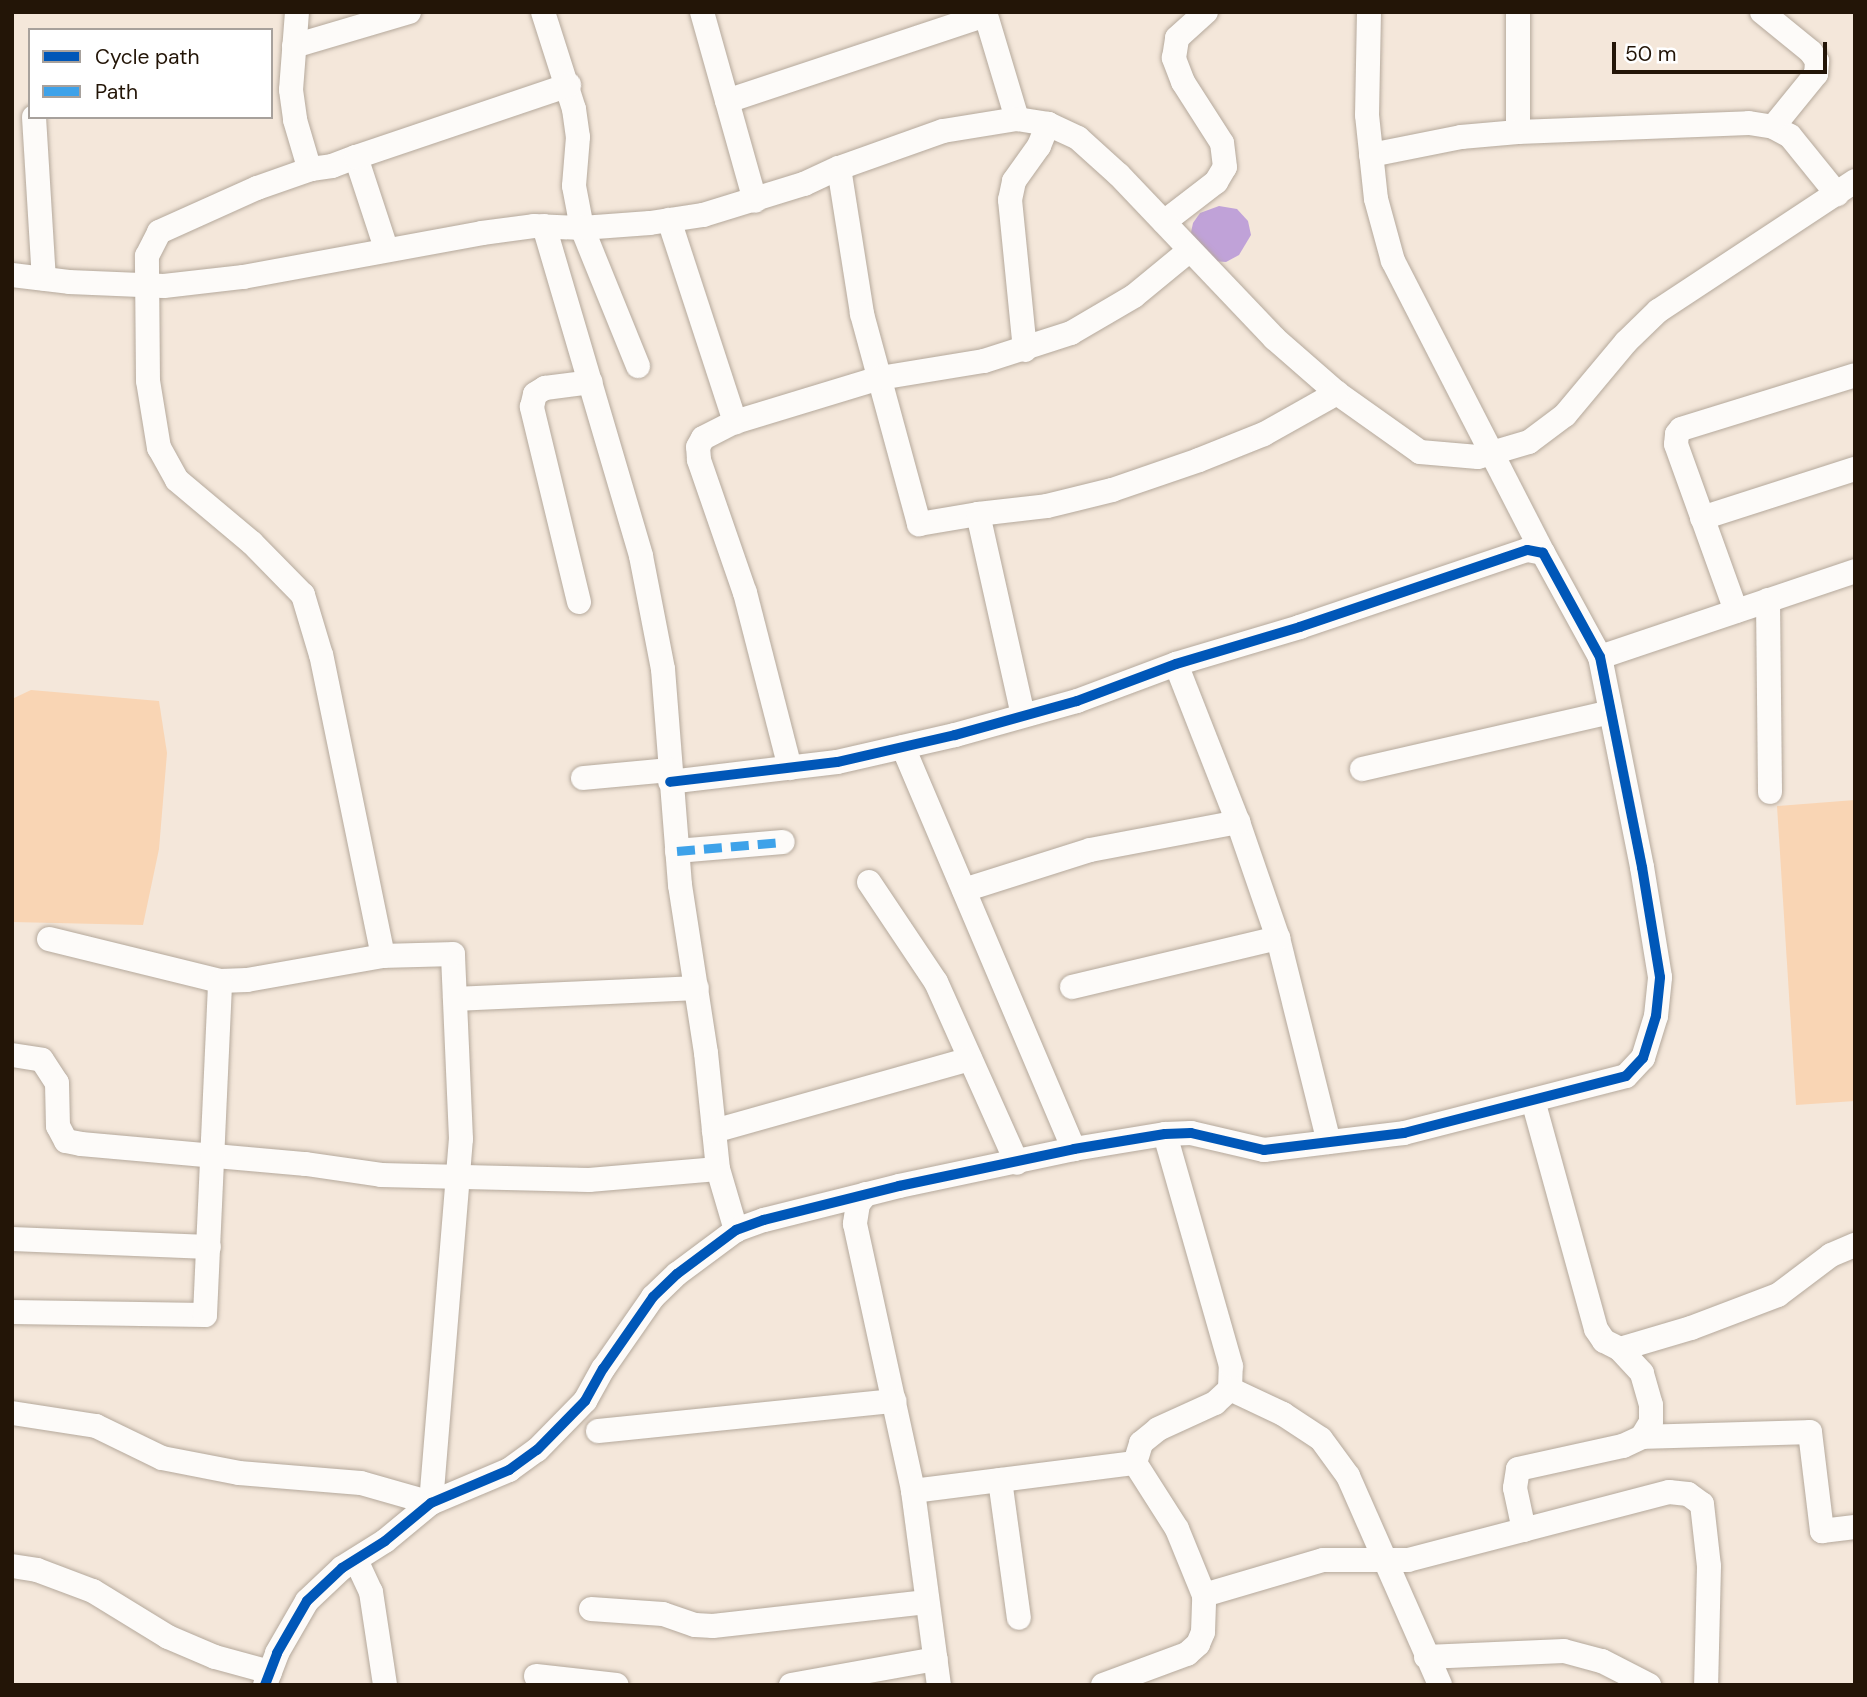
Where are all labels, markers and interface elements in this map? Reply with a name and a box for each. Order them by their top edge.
legend [28,28,273,119]
scale bar [1615,28,1830,72]
text: 50 m [1625,40,1676,68]
text: Cycle path [95,43,200,71]
text: Path [95,78,138,106]

